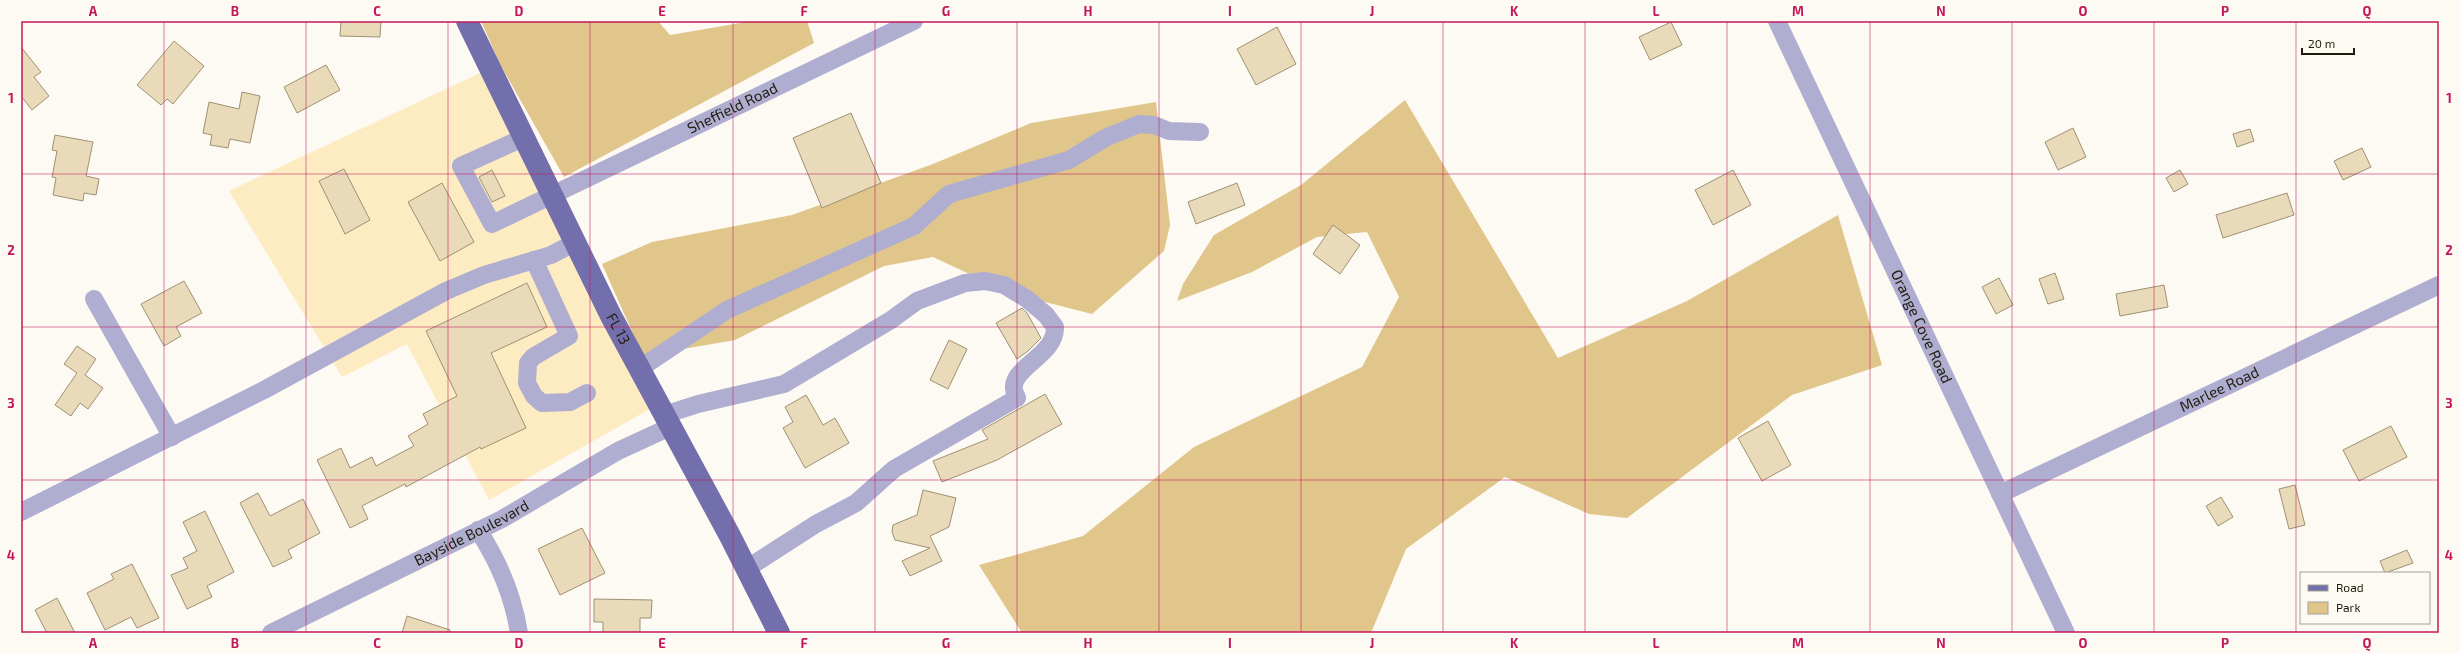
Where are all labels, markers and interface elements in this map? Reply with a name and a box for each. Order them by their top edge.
text: A [89,3,98,19]
text: B [231,3,239,19]
text: C [373,3,381,19]
text: D [515,3,524,19]
text: E [658,3,666,19]
text: F [800,3,808,19]
text: G [942,3,950,19]
text: H [1084,3,1093,19]
text: I [1228,3,1232,19]
text: J [1370,3,1374,19]
text: K [1510,3,1519,19]
text: L [1653,3,1660,19]
text: M [1792,3,1804,19]
text: N [1936,3,1946,19]
text: O [2079,3,2088,19]
text: P [2221,3,2229,19]
text: Q [2363,3,2372,20]
scale bar [2302,30,2354,56]
text: 20 m [2308,36,2335,50]
street label: Sheffield Road [684,78,780,137]
text: 1 [8,90,14,106]
text: 1 [2446,90,2452,106]
text: 2 [7,242,15,258]
text: 2 [2445,242,2453,258]
street label: Orange Cove Road [1888,266,1957,386]
street label: FL 13 [603,310,635,347]
street label: Marlee Road [2176,362,2262,415]
text: 3 [7,395,15,411]
text: 3 [2445,395,2453,411]
street label: Bayside Boulevard [411,495,532,569]
text: 4 [7,547,15,563]
text: 4 [2445,547,2453,563]
legend [2300,572,2430,624]
text: Road [2336,580,2364,594]
text: Park [2336,600,2361,614]
text: A [89,635,98,651]
text: B [231,635,239,651]
text: C [373,635,381,651]
text: D [515,635,524,651]
text: E [658,635,666,651]
text: F [800,635,808,651]
text: G [942,635,950,651]
text: H [1084,635,1093,651]
text: I [1228,635,1232,651]
text: J [1370,635,1374,651]
text: K [1510,635,1519,651]
text: L [1653,635,1660,651]
text: M [1792,635,1804,651]
text: N [1936,635,1946,651]
text: O [2079,635,2088,651]
text: P [2221,635,2229,651]
text: Q [2363,635,2372,652]

